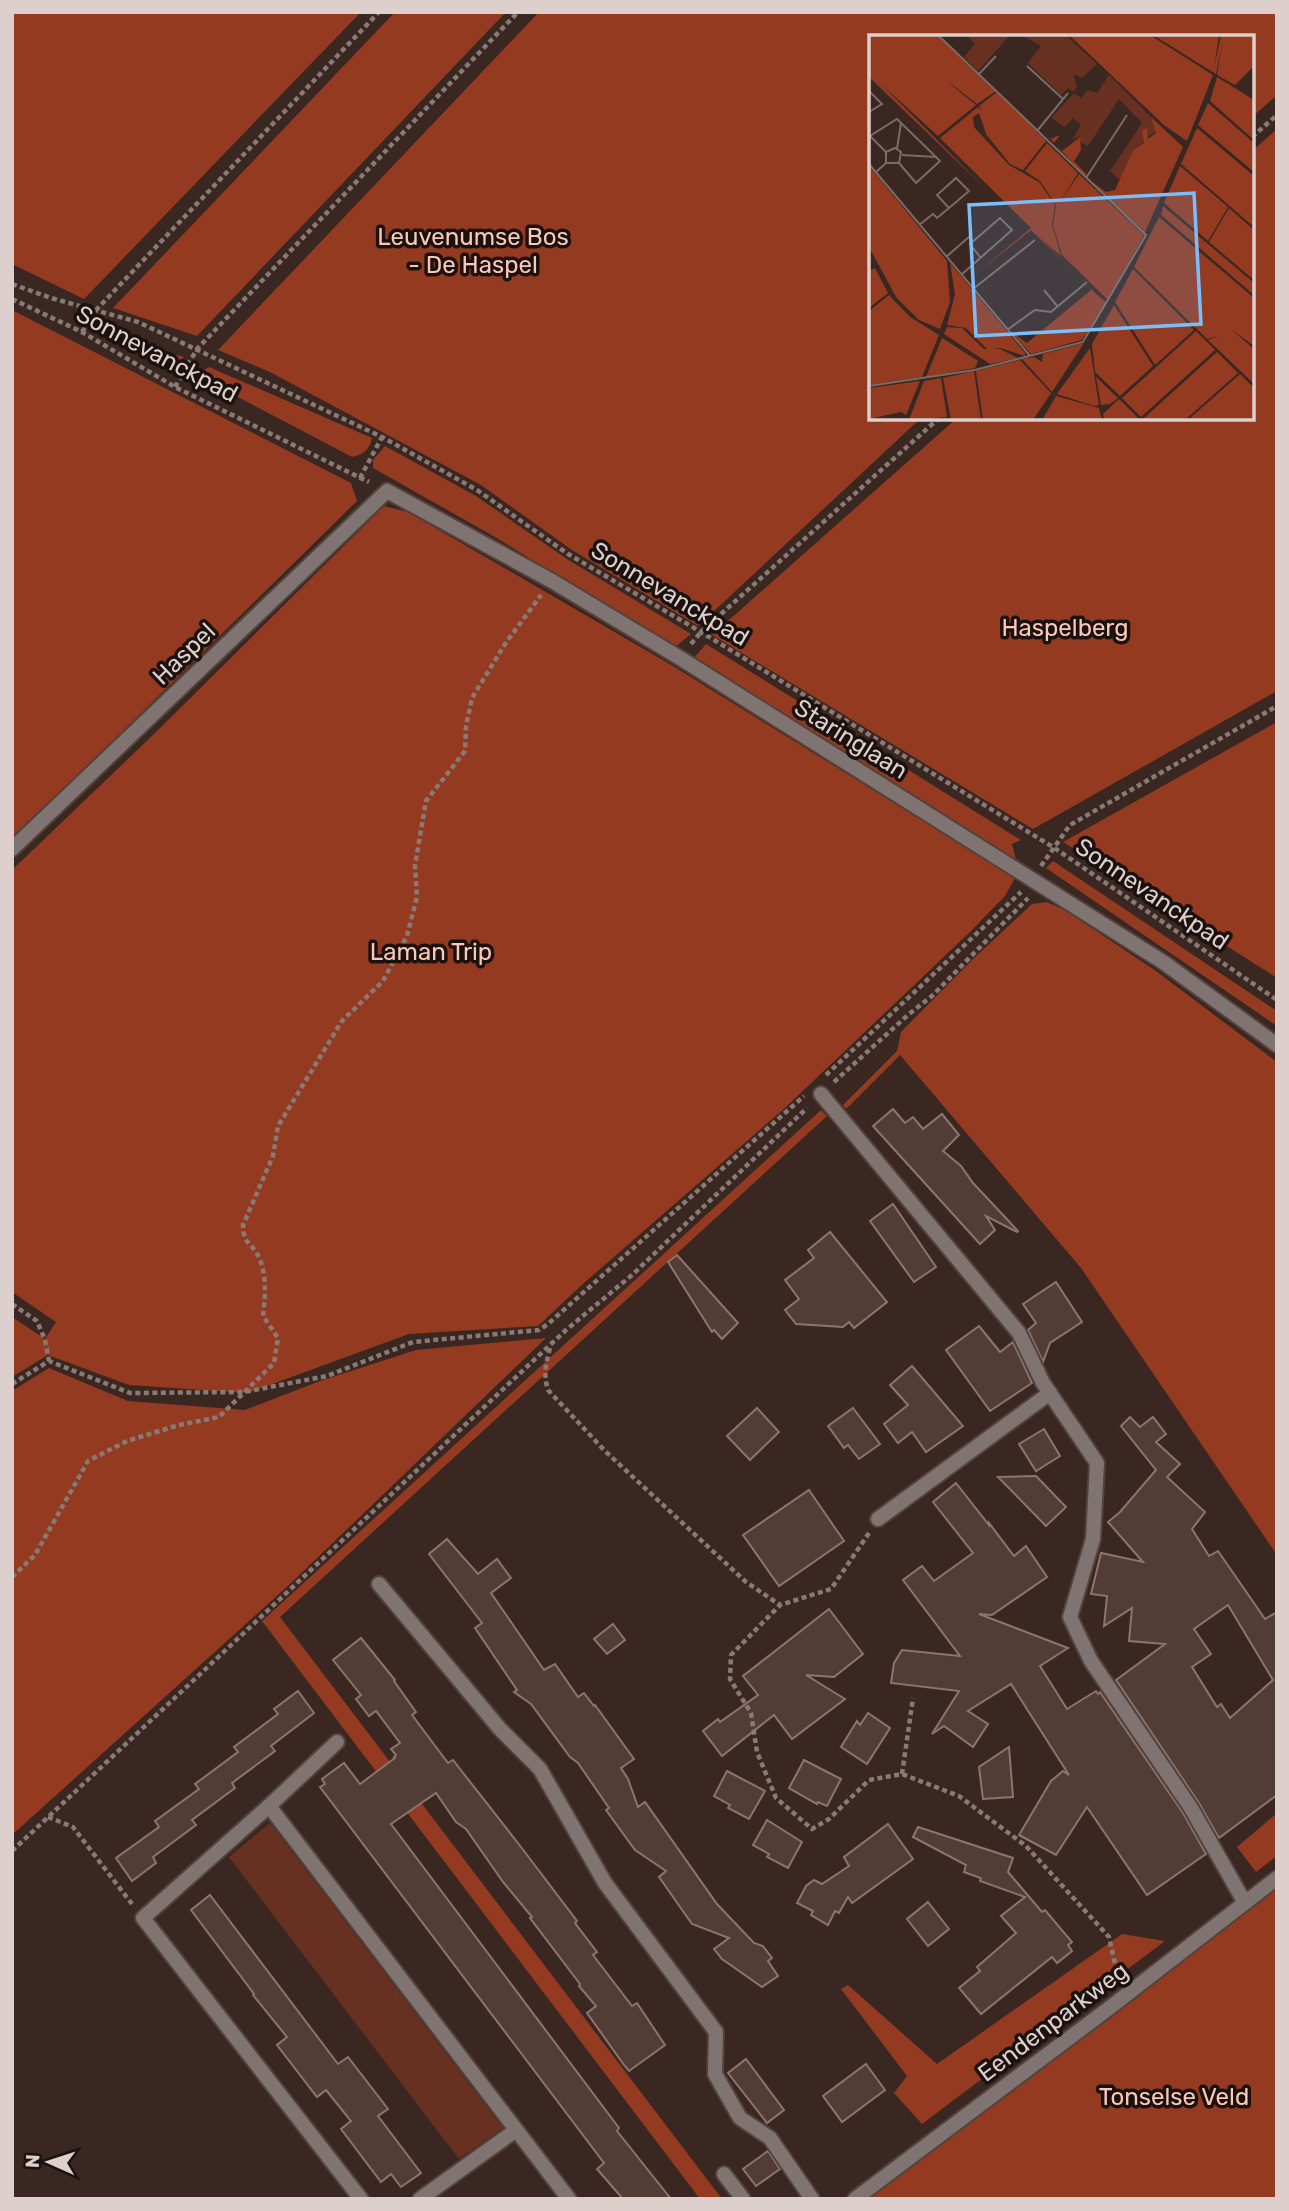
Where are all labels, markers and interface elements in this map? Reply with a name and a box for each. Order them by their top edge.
inset map [869,35,1254,420]
park label: Leuvenumse Bos - De Haspel [377,223,569,279]
street label: Sonnevanckpad [71,300,243,408]
street label: Sonnevanckpad [586,536,754,652]
park label: Haspelberg [1001,614,1129,642]
street label: Haspel [147,617,221,691]
street label: Staringlaan [789,693,913,785]
street label: Sonnevanckpad [1070,832,1234,956]
park label: Laman Trip [370,938,492,966]
street label: Eendenparkweg [973,1957,1133,2087]
park label: Tonselse Veld [1099,2083,1249,2111]
north arrow [14,2127,84,2197]
text: N [21,2154,44,2169]

